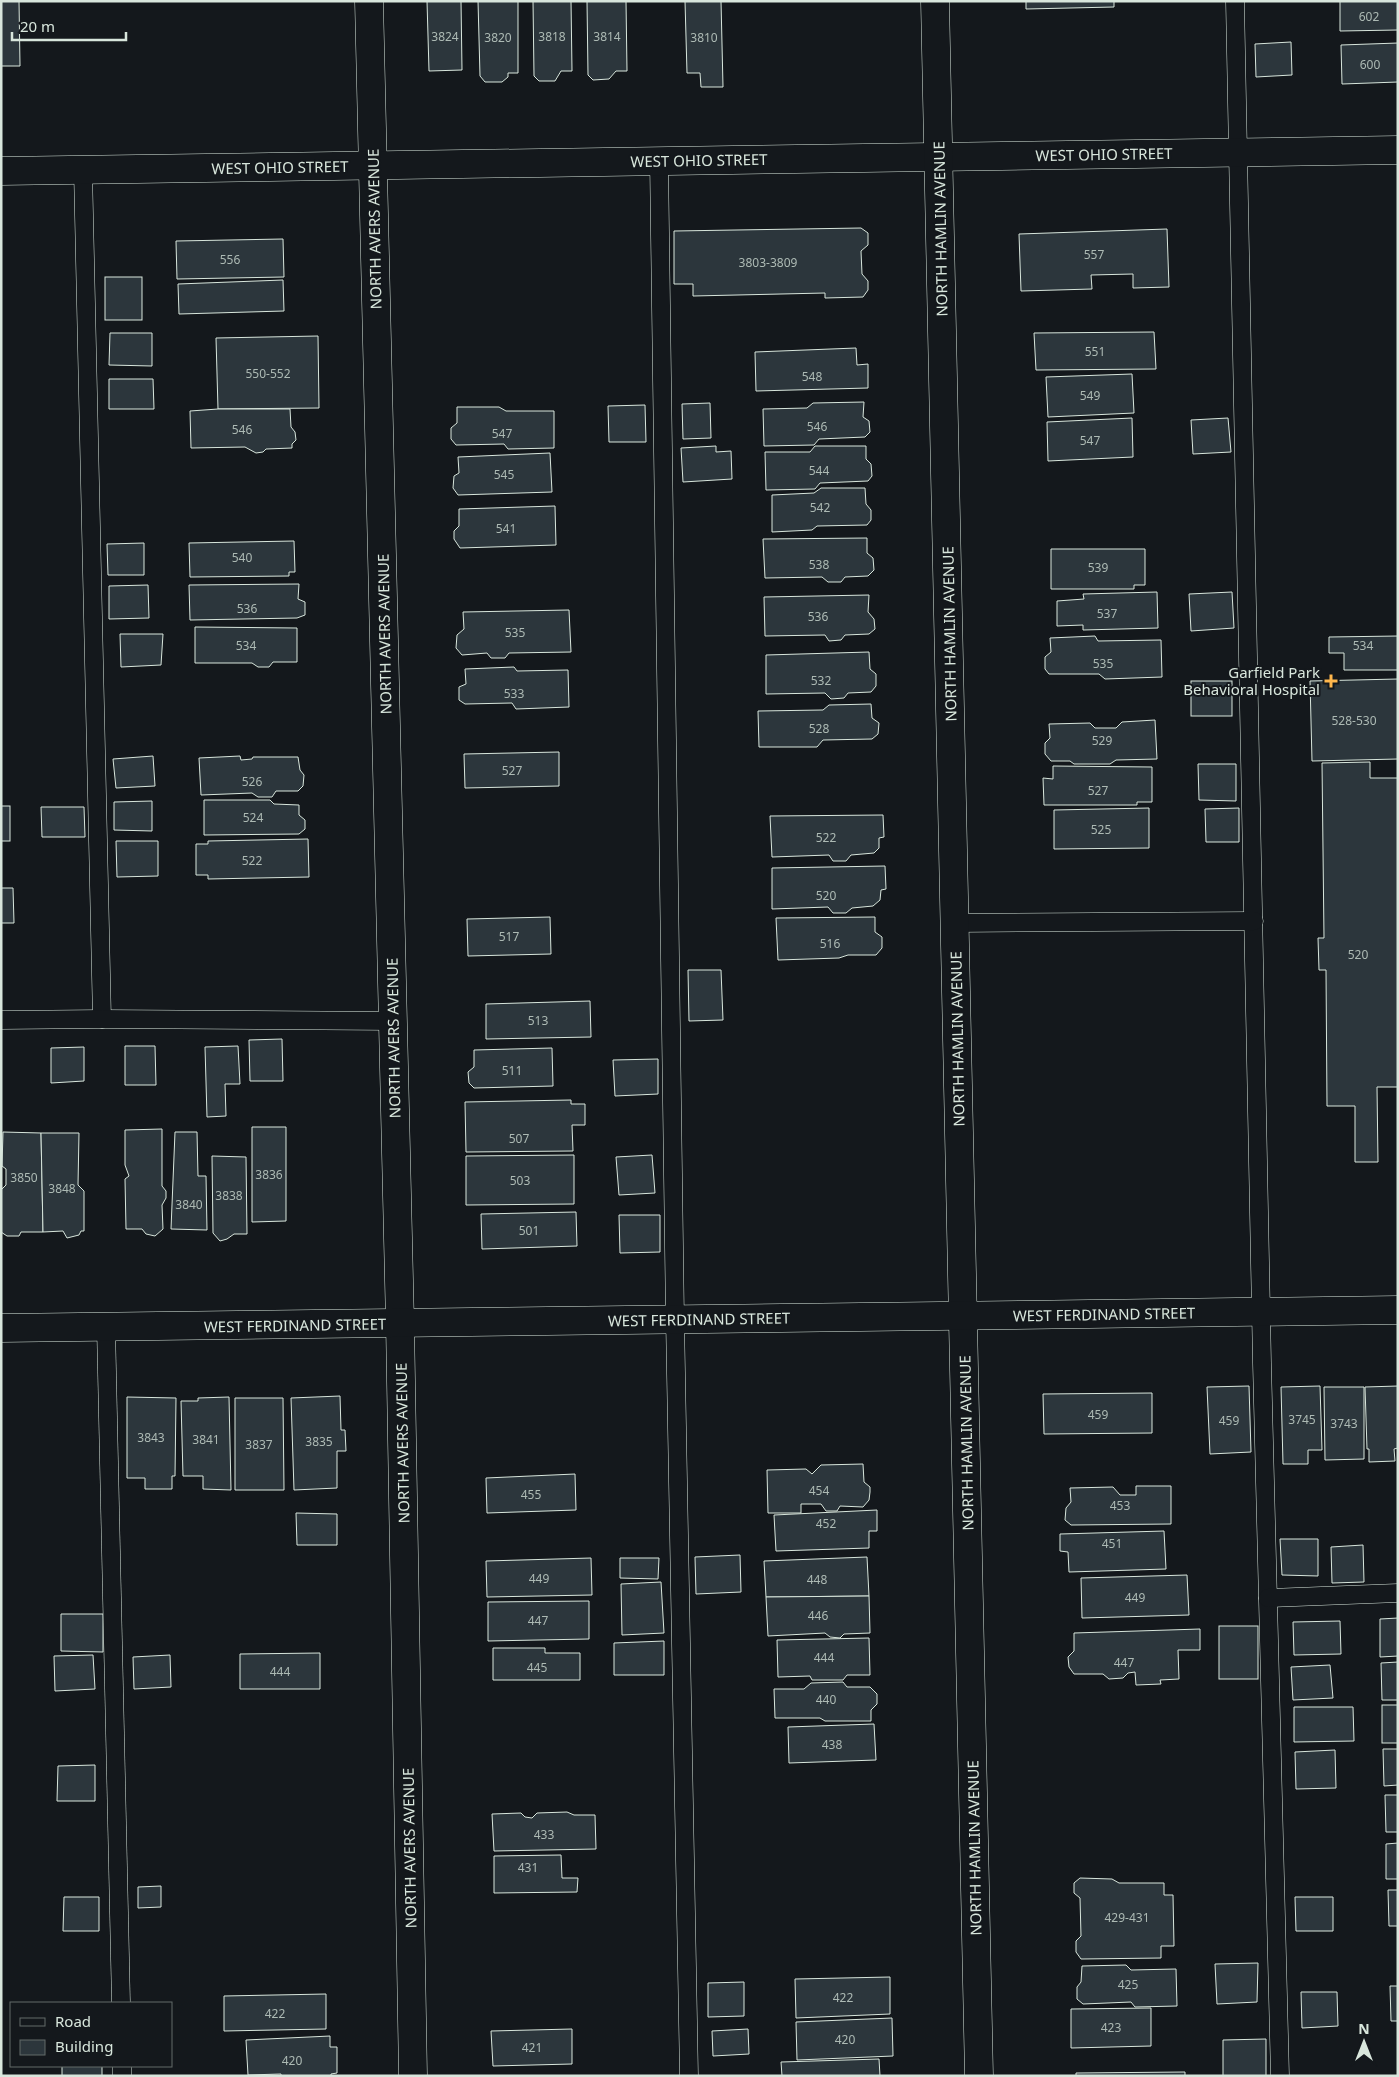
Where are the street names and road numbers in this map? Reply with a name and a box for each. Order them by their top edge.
street label: NORTH HAMLIN AVENUE [928,141,952,317]
street label: WEST OHIO STREET [1035,143,1173,165]
street label: NORTH AVERS AVENUE [363,149,385,309]
street label: WEST OHIO STREET [630,149,768,171]
street label: WEST OHIO STREET [211,156,349,178]
street label: NORTH HAMLIN AVENUE [937,546,961,722]
street label: NORTH AVERS AVENUE [373,554,395,714]
street label: NORTH HAMLIN AVENUE [945,951,969,1127]
street label: NORTH AVERS AVENUE [382,958,404,1118]
street label: WEST FERDINAND STREET [1013,1302,1196,1326]
street label: WEST FERDINAND STREET [608,1307,791,1331]
street label: WEST FERDINAND STREET [204,1313,387,1337]
street label: NORTH HAMLIN AVENUE [954,1355,978,1531]
street label: NORTH AVERS AVENUE [391,1363,413,1523]
street label: NORTH HAMLIN AVENUE [962,1760,986,1936]
street label: NORTH AVERS AVENUE [398,1768,420,1928]

